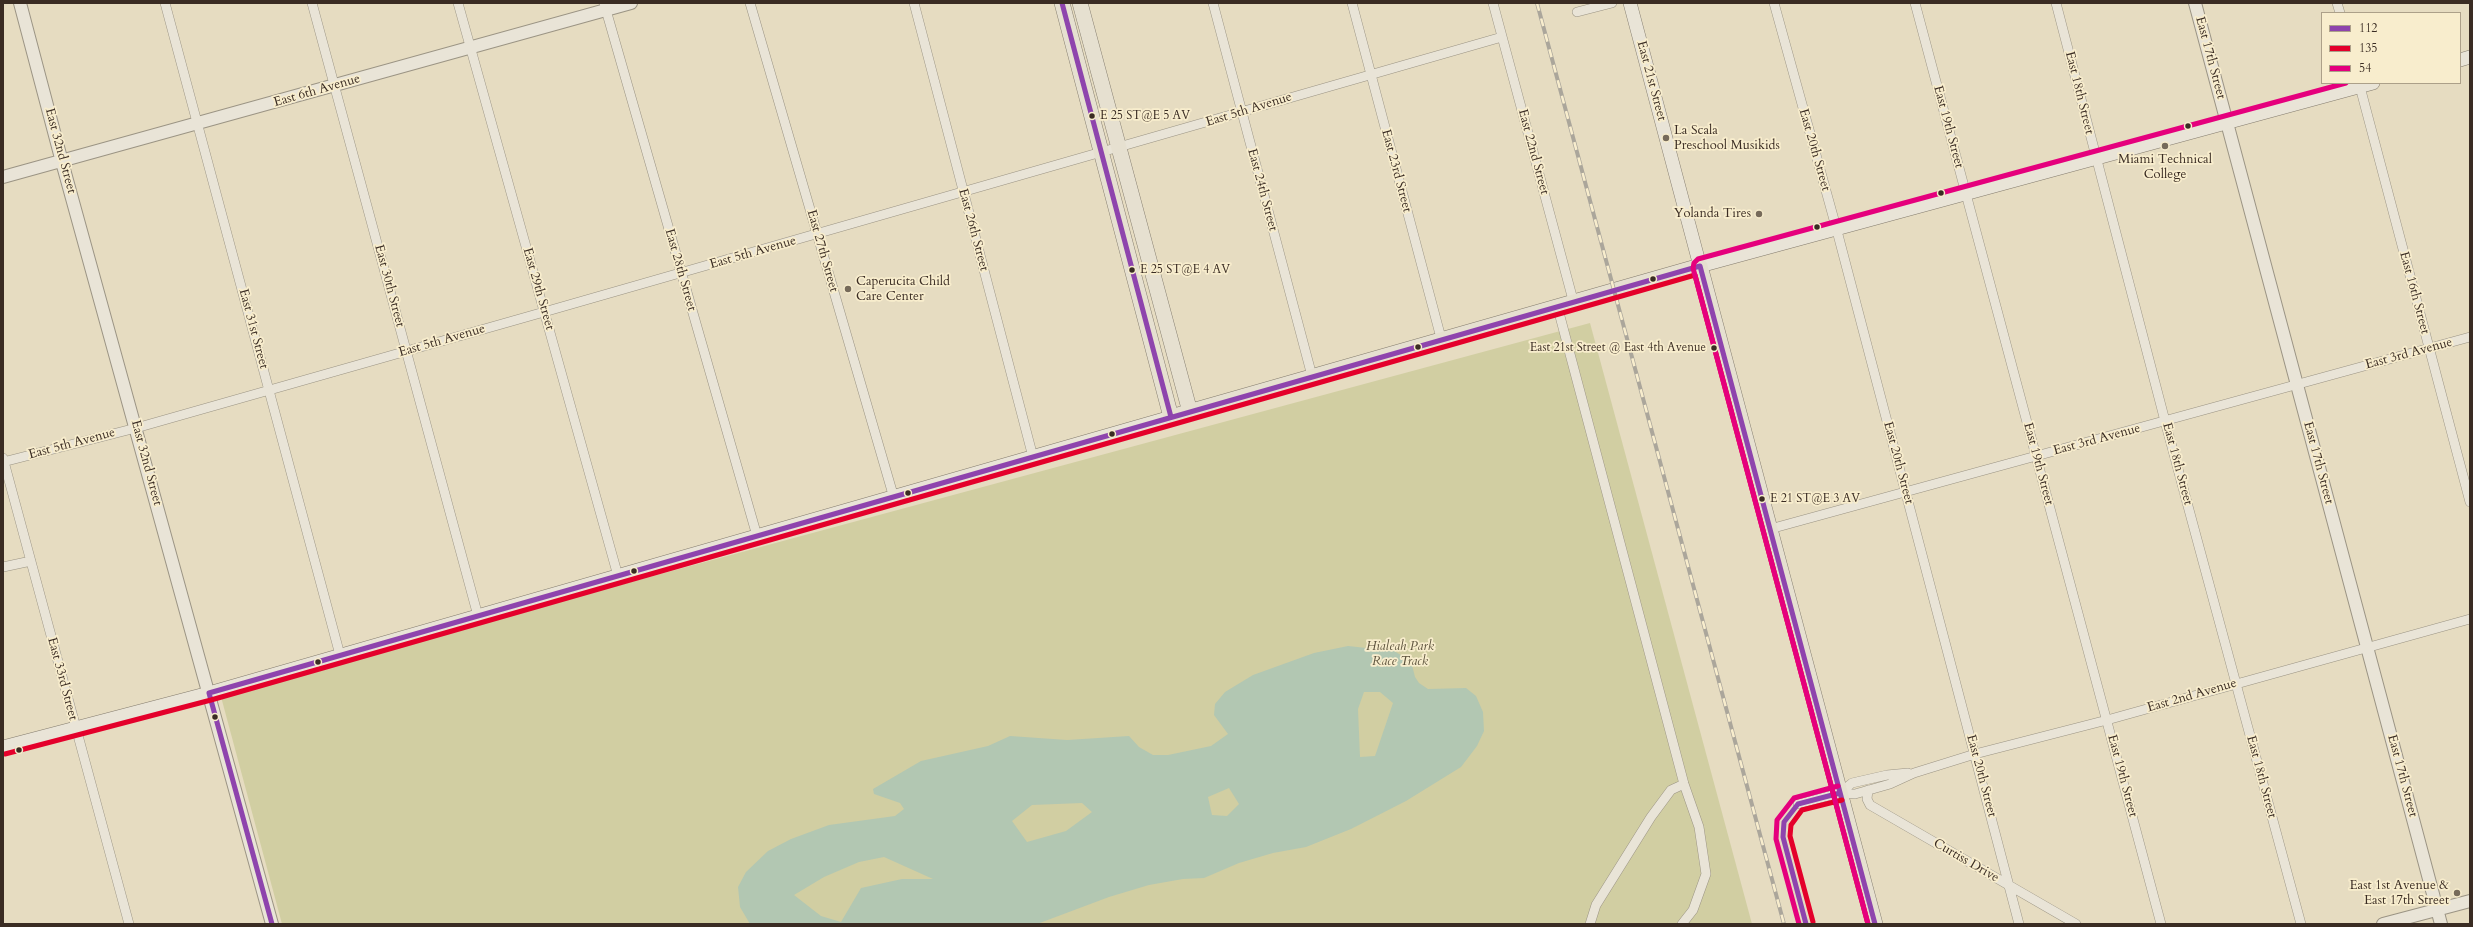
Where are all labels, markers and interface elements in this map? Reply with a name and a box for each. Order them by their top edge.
legend [2321,12,2461,84]
street label: East 17th Street [2191,15,2229,101]
text: 112 [2359,20,2377,36]
street label: East 21st Street [1633,39,1669,123]
text: 135 [2359,40,2377,56]
street label: East 18th Street [2061,50,2097,136]
text: 54 [2359,60,2371,76]
street label: East 6th Avenue [272,71,362,111]
street label: East 19th Street [1929,84,1967,170]
street label: East 5th Avenue [1204,90,1294,130]
street label: East 32nd Street [41,106,79,196]
street label: East 22nd Street [1514,107,1552,197]
street label: East 20th Street [1795,107,1833,193]
place label: E 25 ST@E 5 AV [1100,109,1190,123]
marker: E 25 ST@E 5 AV [1087,111,1097,121]
unlabelled marker [2183,121,2193,131]
place label: La Scala Preschool Musikids [1674,123,1780,154]
street label: East 23rd Street [1377,128,1415,214]
marker: La Scala Preschool Musikids [1661,133,1671,143]
marker: Miami Technical College [2160,141,2170,151]
street label: East 24th Street [1243,147,1281,233]
place label: Miami Technical College [2118,152,2212,183]
street label: East 26th Street [954,187,992,273]
unlabelled marker [1936,188,1946,198]
place label: Yolanda Tires [1674,206,1751,222]
street label: East 27th Street [803,208,841,294]
marker: Yolanda Tires [1754,209,1764,219]
unlabelled marker [1812,222,1822,232]
street label: East 28th Street [661,227,699,313]
street label: East 5th Avenue [708,233,798,273]
street label: East 30th Street [370,243,408,329]
street label: East 29th Street [519,246,557,332]
street label: East 16th Street [2395,250,2433,336]
place label: E 25 ST@E 4 AV [1140,263,1230,277]
marker: E 25 ST@E 4 AV [1127,265,1137,275]
place label: Caperucita Child Care Center [856,274,950,305]
unlabelled marker [1648,274,1658,284]
marker: Caperucita Child Care Center [843,284,853,294]
street label: East 31st Street [235,287,271,371]
street label: East 5th Avenue [397,321,487,361]
street label: East 3rd Avenue [2364,335,2454,373]
place label: East 21st Street @ East 4th Avenue [1530,341,1706,355]
unlabelled marker [1413,342,1423,352]
marker: East 21st Street @ East 4th Avenue [1709,343,1719,353]
street label: East 32nd Street [127,418,165,508]
street label: East 20th Street [1879,420,1917,506]
street label: East 17th Street [2299,420,2337,506]
street label: East 19th Street [2019,421,2057,507]
street label: East 3rd Avenue [2052,421,2142,459]
street label: East 18th Street [2158,421,2196,507]
street label: East 5th Avenue [27,425,117,463]
unlabelled marker [1107,429,1117,439]
unlabelled marker [903,488,913,498]
place label: E 21 ST@E 3 AV [1770,492,1860,506]
marker: E 21 ST@E 3 AV [1757,494,1767,504]
unlabelled marker [629,566,639,576]
street label: East 33rd Street [43,636,81,722]
park label: Hialeah Park Race Track [1366,639,1434,670]
unlabelled marker [313,657,323,667]
street label: East 2nd Avenue [2146,676,2238,716]
unlabelled marker [210,712,220,722]
street label: East 20th Street [1962,733,2000,819]
street label: East 19th Street [2103,733,2141,819]
street label: East 17th Street [2383,733,2421,819]
street label: East 18th Street [2242,734,2280,820]
unlabelled marker [14,745,24,755]
street label: Curtiss Drive [1930,836,2002,886]
place label: East 1st Avenue & East 17th Street [2350,878,2449,909]
marker: East 1st Avenue & East 17th Street [2452,888,2462,898]

